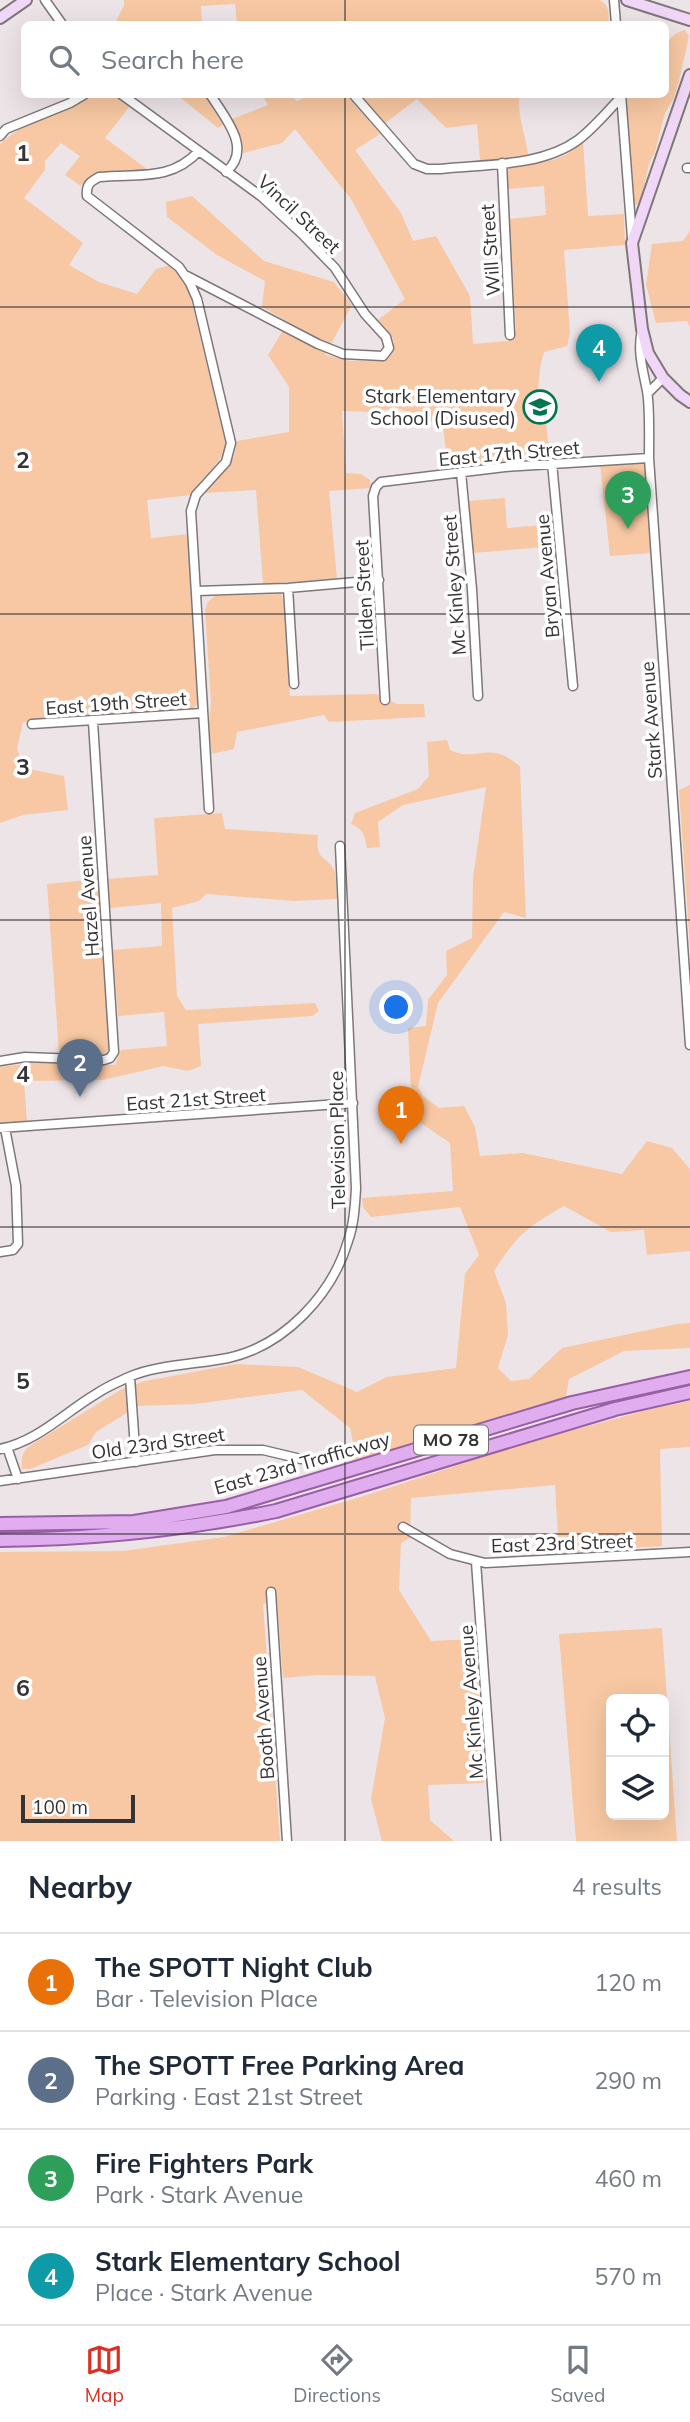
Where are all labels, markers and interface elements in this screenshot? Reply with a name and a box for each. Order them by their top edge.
search box [21,21,669,98]
icon: search [45,41,83,79]
text: Search here [101,43,244,76]
text: 1 [16,138,30,167]
street label: Vincil Street [252,169,346,259]
street label: Will Street [475,203,505,297]
pin: 4 [576,324,622,382]
place label: Stark Elementary School (Disused) [365,384,516,430]
school or university icon: Stark Elementary School (Disused) [521,388,559,426]
street label: East 17th Street [437,435,581,471]
text: 2 [16,445,30,474]
pin: 3 [605,471,651,529]
street label: Bryan Avenue [530,513,564,639]
street label: Mc Kinley Street [437,514,471,656]
street label: Tilden Street [349,539,379,651]
street label: Stark Avenue [635,660,667,780]
street label: East 19th Street [45,686,188,720]
text: 3 [16,752,30,781]
street label: Hazel Avenue [72,834,104,958]
your location [379,990,413,1024]
pin: 2 [57,1039,103,1097]
text: 4 [16,1059,30,1088]
street label: Television Place [324,1071,350,1209]
street label: East 21st Street [126,1082,267,1116]
pin: 1 [378,1086,424,1144]
text: 5 [16,1366,30,1395]
street label: Old 23rd Street [90,1422,226,1464]
street label: East 23rd Trafficway [211,1426,393,1500]
road number: MO 78 [414,1426,488,1455]
street label: East 23rd Street [491,1529,634,1557]
street label: Mc Kinley Avenue [454,1624,488,1780]
street label: Booth Avenue [247,1656,279,1780]
text: 6 [16,1673,30,1702]
map controls [606,1694,669,1820]
button: locate [606,1694,669,1757]
button: layers [606,1757,669,1820]
scale bar [21,1792,135,1824]
text: 100 m [32,1795,88,1819]
text: Nearby [28,1868,132,1906]
text: 4 results [572,1872,662,1901]
text: The SPOTT Night Club [95,1951,373,1984]
text: 1 [44,1968,58,1997]
text: 120 m [594,1968,662,1997]
text: Bar · Television Place [95,1984,318,2013]
text: The SPOTT Free Parking Area [95,2049,464,2082]
text: 2 [44,2066,58,2095]
text: 290 m [594,2066,662,2095]
text: Parking · East 21st Street [95,2082,363,2111]
text: Fire Fighters Park [95,2147,313,2180]
text: 3 [44,2164,58,2193]
text: 460 m [594,2164,662,2193]
text: Park · Stark Avenue [95,2180,303,2209]
text: Stark Elementary School [95,2245,400,2278]
text: 4 [44,2262,58,2291]
text: 570 m [594,2262,662,2291]
text: Place · Stark Avenue [95,2278,313,2307]
tab: Map [85,2341,124,2407]
tab: Directions [293,2341,381,2407]
tab: Saved [550,2341,605,2407]

